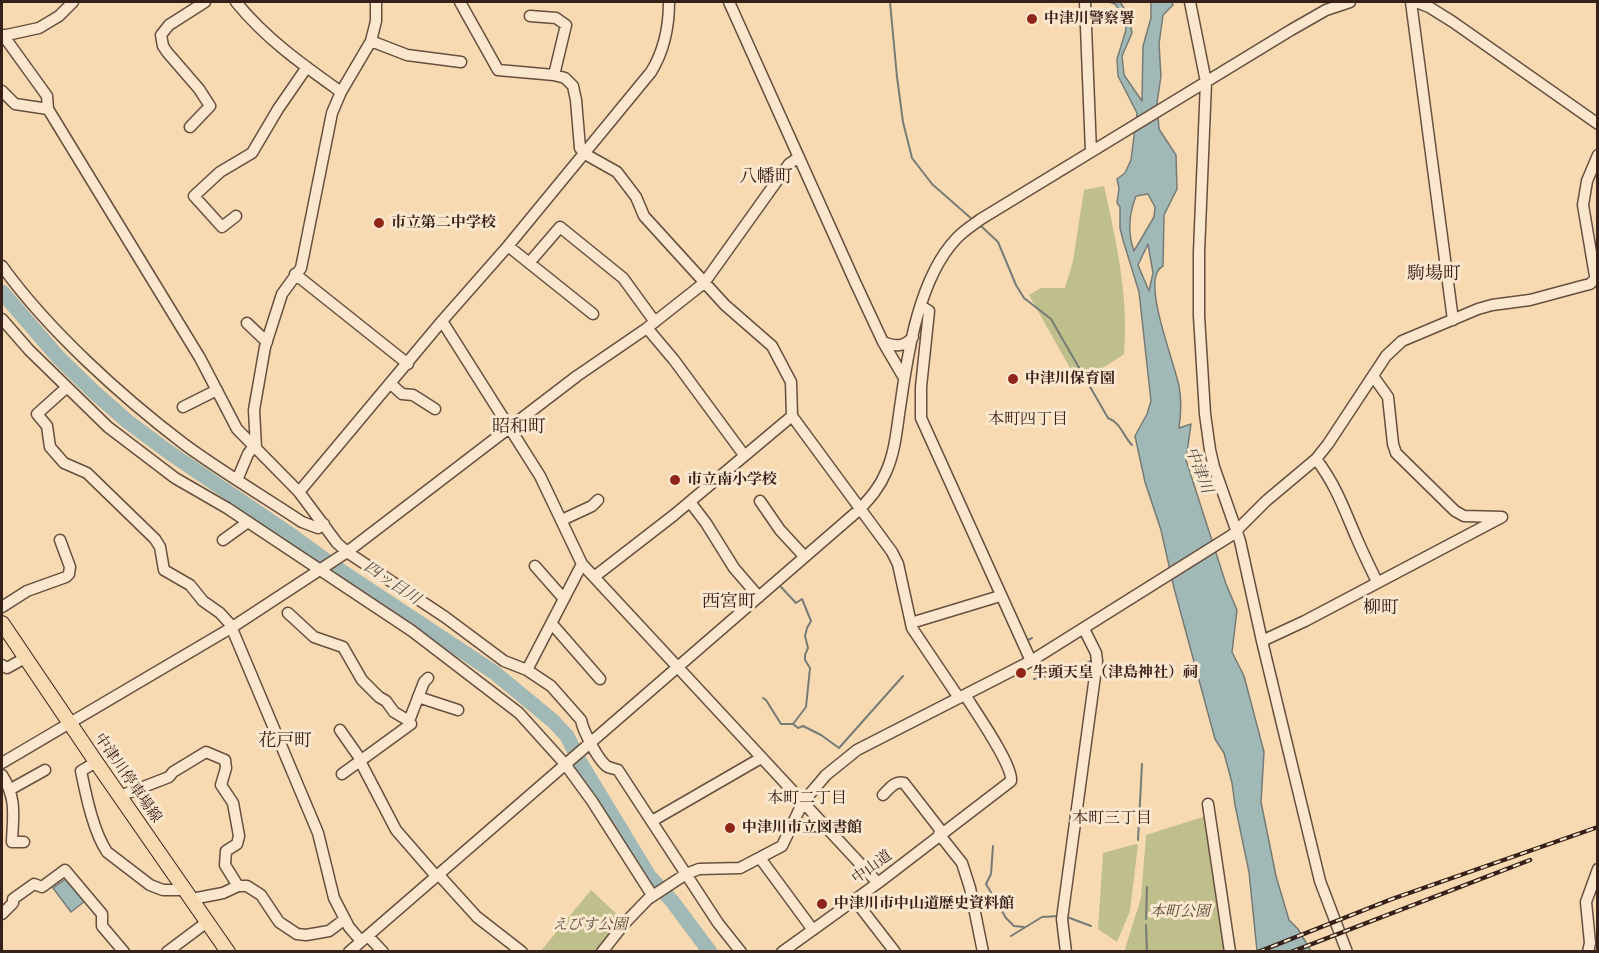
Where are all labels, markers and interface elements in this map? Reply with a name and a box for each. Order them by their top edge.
place label: 中津川警察署 [1044,10,1134,28]
marker: 中津川警察署 [1025,12,1039,26]
district label: 八幡町 [739,166,793,188]
place label: 市立第二中学校 [391,214,496,232]
marker: 市立第二中学校 [372,216,386,230]
district label: 駒場町 [1407,263,1461,285]
place label: 中津川保育園 [1025,370,1115,388]
marker: 中津川保育園 [1006,372,1020,386]
district label: 本町四丁目 [988,409,1068,429]
district label: 昭和町 [492,416,546,438]
water label: 中津川 [1181,444,1217,496]
place label: 市立南小学校 [687,471,777,489]
marker: 市立南小学校 [668,473,682,487]
water label: 四ッ目川 [360,557,424,609]
district label: 西宮町 [702,591,756,613]
district label: 柳町 [1363,597,1399,619]
place label: 牛頭天皇（津島神社）祠 [1033,664,1198,682]
marker: 牛頭天皇（津島神社）祠 [1014,666,1028,680]
street label: 中津川停車場線 [91,730,165,826]
district label: 花戸町 [258,730,312,752]
district label: 本町二丁目 [767,788,847,808]
district label: 本町三丁目 [1072,808,1152,828]
place label: 中津川市立図書館 [742,819,862,837]
marker: 中津川市立図書館 [723,821,737,835]
street label: 中山道 [849,846,895,888]
place label: 中津川市中山道歴史資料館 [834,895,1014,913]
marker: 中津川市中山道歴史資料館 [815,897,829,911]
park label: 本町公園 [1150,903,1210,921]
park label: えびす公園 [553,916,627,934]

